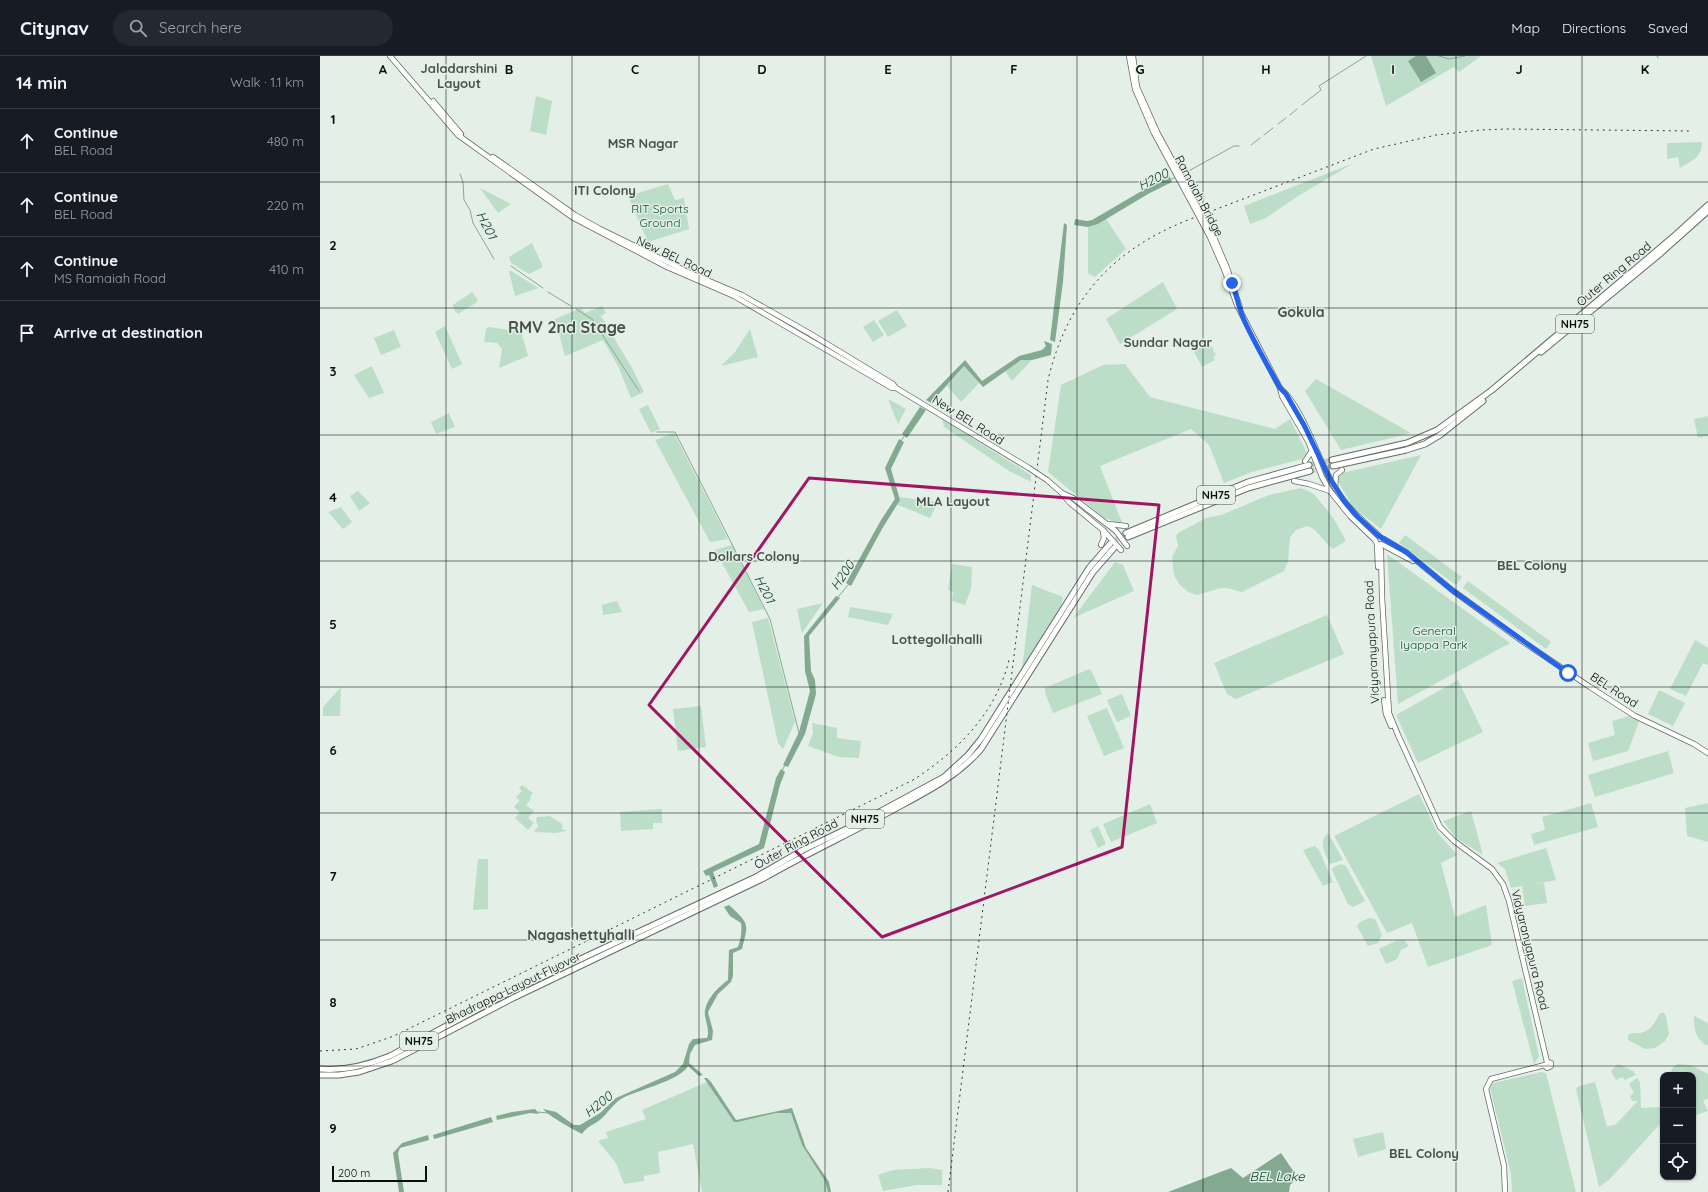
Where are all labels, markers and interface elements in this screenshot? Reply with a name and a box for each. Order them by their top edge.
search box [113,10,393,46]
text: Citynav [20,16,89,40]
icon: search [127,17,149,39]
text: Search here [159,18,242,37]
text: Map [1511,19,1540,37]
text: Directions [1562,19,1626,37]
text: Saved [1648,19,1688,37]
district label: Jaladarshini Layout [421,60,497,91]
text: A [379,61,388,77]
text: B [505,61,513,77]
text: C [631,61,639,77]
text: D [757,61,767,77]
text: E [884,61,892,77]
text: F [1010,61,1018,77]
text: G [1135,61,1145,77]
text: H [1261,61,1271,77]
text: I [1391,61,1395,77]
text: J [1515,61,1523,77]
text: K [1641,61,1650,77]
text: 14 min [16,72,67,93]
text: Walk · 1.1 km [230,74,304,90]
text: 1 [330,111,336,127]
text: Continue [54,123,118,142]
icon: ahead [16,130,38,152]
text: 480 m [267,133,304,149]
district label: MSR Nagar [608,135,679,151]
text: BEL Road [54,142,113,158]
street label: Ramaiah Bridge [1172,153,1227,239]
water label: H200 [1135,164,1172,193]
district label: ITI Colony [574,182,636,198]
text: Continue [54,187,118,206]
icon: ahead [16,194,38,216]
text: 220 m [266,197,304,213]
park label: RIT Sports Ground [631,201,689,230]
text: BEL Road [54,206,113,222]
water label: H201 [473,208,501,243]
street label: New BEL Road [634,232,714,281]
text: 2 [329,237,337,253]
street label: Outer Ring Road [1573,238,1654,309]
text: Continue [54,251,118,270]
icon: ahead [16,258,38,280]
text: 410 m [269,261,304,277]
text: MS Ramaiah Road [54,270,166,286]
route end [1223,274,1241,292]
district label: Gokula [1277,303,1325,321]
road number: NH75 [1556,315,1594,333]
district label: RMV 2nd Stage [508,317,626,337]
icon: arrive [16,322,38,344]
text: Arrive at destination [54,323,203,342]
district label: Sundar Nagar [1124,334,1213,350]
text: 3 [330,363,337,379]
street label: New BEL Road [930,392,1007,448]
road number: NH75 [1197,486,1235,504]
text: 4 [329,489,337,505]
district label: MLA Layout [916,493,990,509]
district label: Dollars Colony [708,548,800,564]
water label: H200 [826,556,858,593]
district label: BEL Colony [1497,557,1567,573]
water label: H201 [751,572,779,607]
street label: Vidyaranyapura Road [1361,580,1382,704]
text: 5 [329,616,337,632]
park label: General Iyappa Park [1400,623,1468,652]
district label: Lottegollahalli [892,631,982,647]
route start [1559,664,1577,682]
street label: BEL Road [1588,669,1641,711]
text: 6 [329,742,337,758]
road number: NH75 [846,810,884,828]
street label: Outer Ring Road [751,815,840,872]
text: 7 [329,868,337,884]
street label: Vidyaranyapura Road [1508,888,1553,1012]
district label: Nagashettyhalli [527,926,635,944]
street label: Bhadrappa Layout Flyover [443,948,583,1027]
text: 8 [329,994,337,1010]
road number: NH75 [400,1032,438,1050]
map controls [1660,1072,1696,1180]
button: + [1660,1072,1696,1108]
water label: H200 [581,1087,616,1120]
button: − [1660,1108,1696,1144]
text: 9 [329,1120,337,1136]
button: locate [1660,1144,1696,1180]
district label: BEL Colony [1389,1145,1459,1161]
scale bar [332,1164,427,1183]
text: 200 m [338,1166,370,1180]
water label: BEL Lake [1249,1168,1305,1184]

